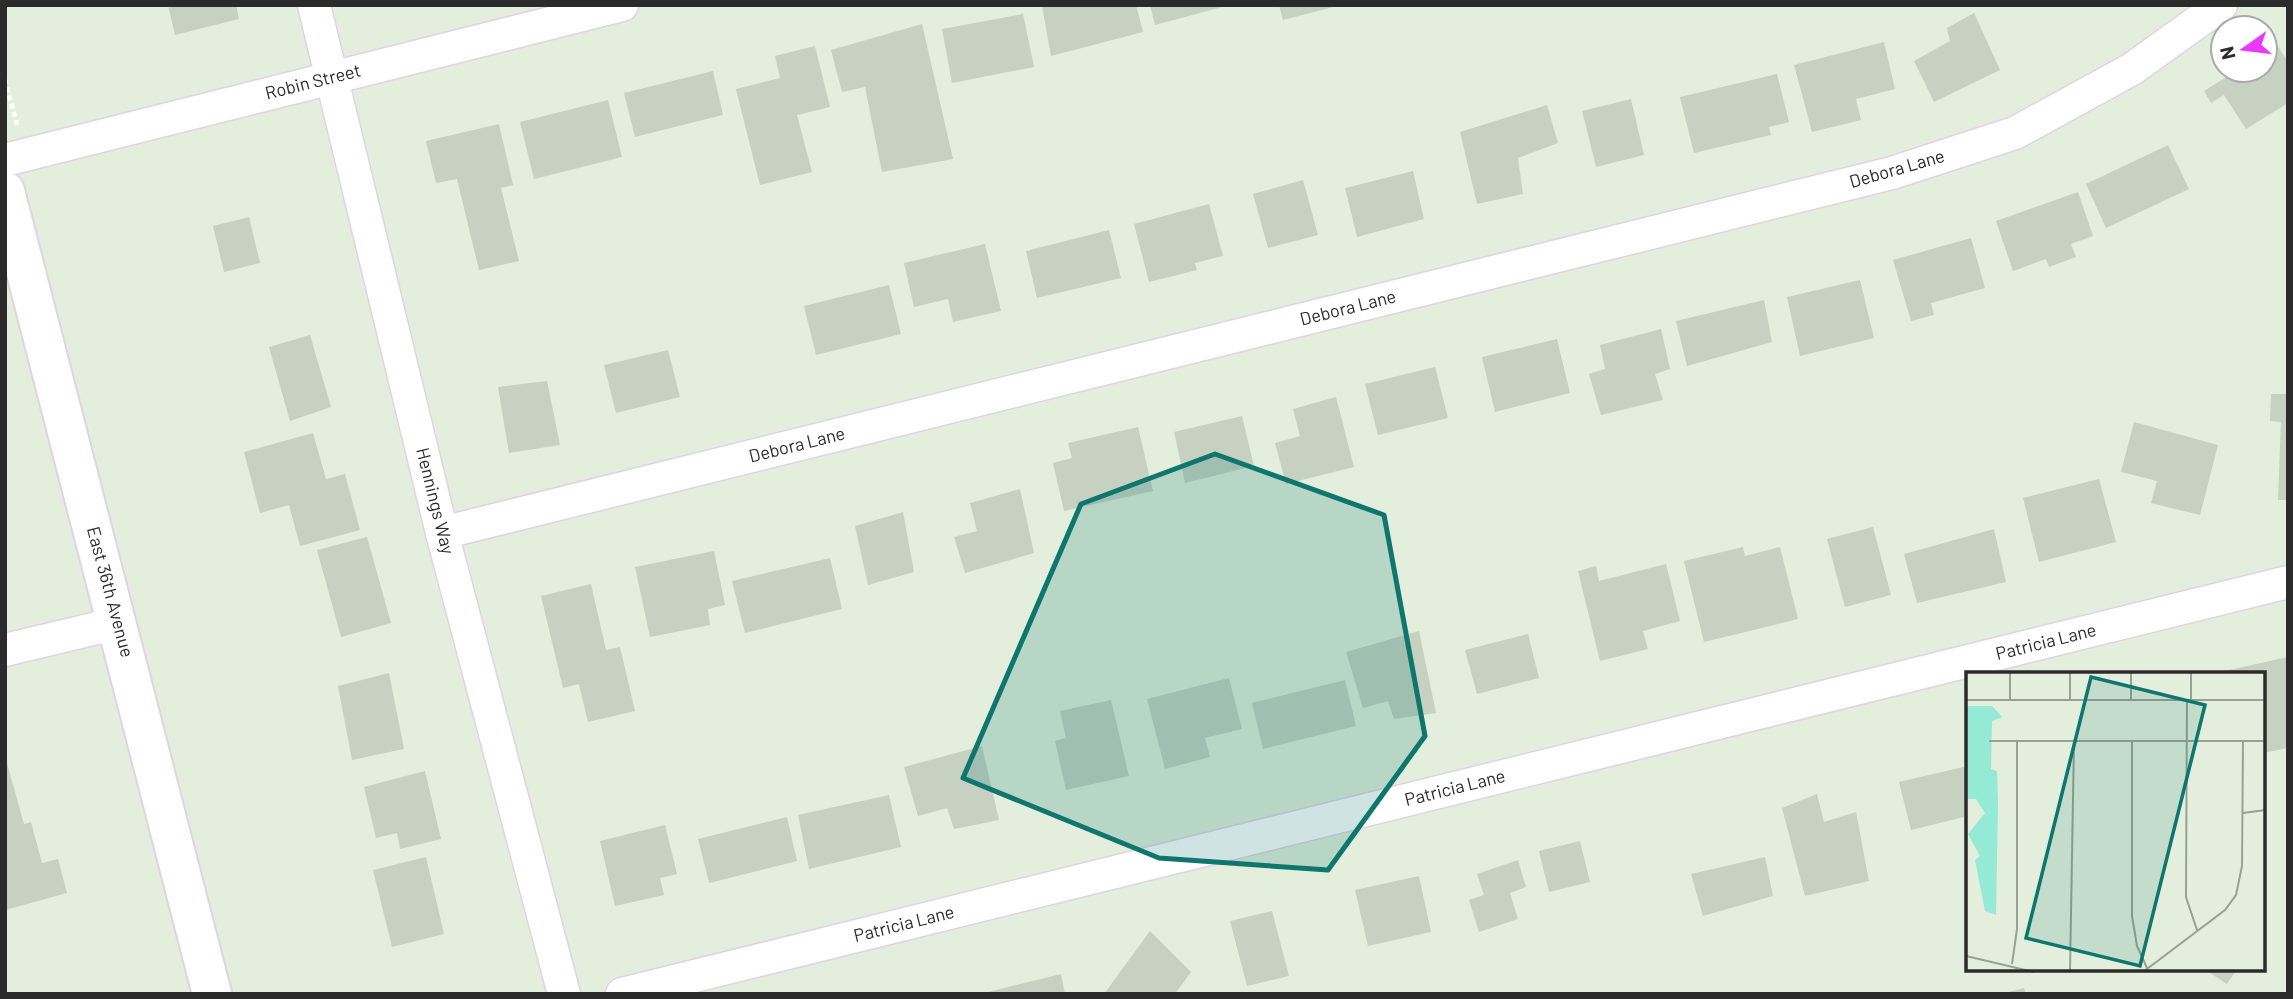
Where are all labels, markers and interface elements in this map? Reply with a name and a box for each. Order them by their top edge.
north arrow [2209,14,2279,84]
text: N [2214,44,2240,62]
street label: Robin Street [263,59,363,104]
street label: Debora Lane [1847,144,1947,192]
street label: Debora Lane [1297,284,1398,330]
street label: Debora Lane [746,421,847,467]
street label: Hennings Way [412,445,460,556]
street label: East 36th Avenue [83,524,139,660]
street label: Patricia Lane [1993,618,2098,664]
inset map [1966,672,2265,971]
street label: Patricia Lane [1402,764,1507,810]
street label: Patricia Lane [851,900,956,946]

